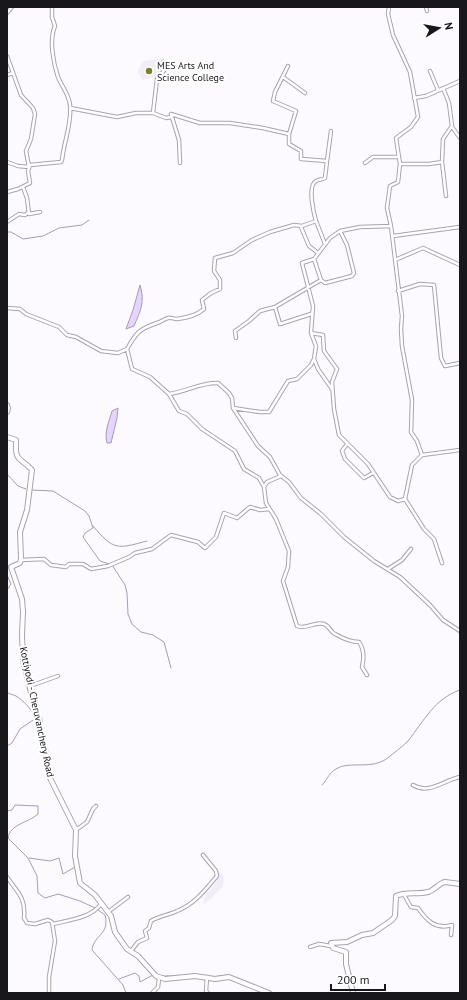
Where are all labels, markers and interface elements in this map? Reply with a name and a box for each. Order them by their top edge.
north arrow [419,8,459,48]
text: N [441,21,456,31]
place label: MES Arts And Science College [157,59,224,84]
marker: MES Arts And Science College [144,66,154,76]
street label: Kottiyodi - Cheruvanchery Road [17,646,57,778]
scale bar [331,966,385,992]
text: 200 m [337,972,370,987]

